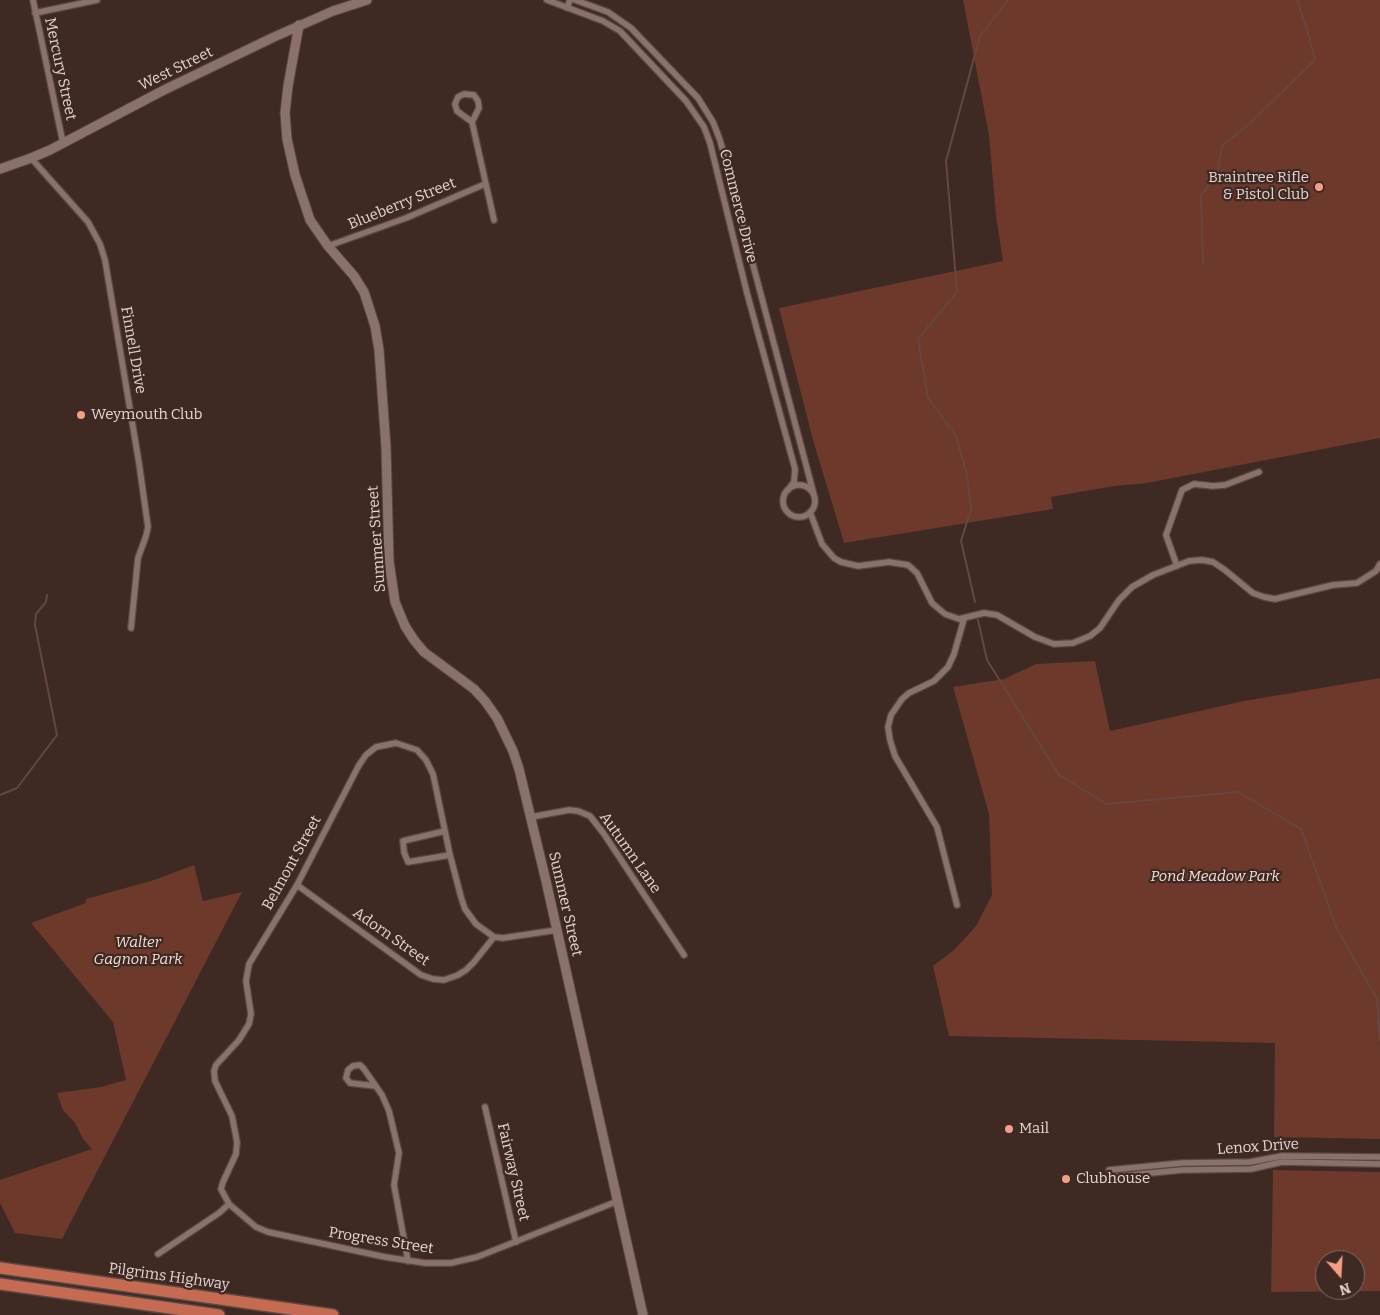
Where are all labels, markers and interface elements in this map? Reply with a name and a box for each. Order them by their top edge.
street label: Mercury Street [40,16,80,122]
street label: West Street [136,43,216,95]
street label: Commerce Drive [715,147,761,265]
place label: Braintree Rifle & Pistol Club [1208,169,1309,204]
street label: Blueberry Street [345,174,459,234]
marker: Braintree Rifle & Pistol Club [1313,181,1325,193]
street label: Finnell Drive [116,305,150,395]
place label: Weymouth Club [91,406,202,424]
marker: Weymouth Club [75,409,87,421]
street label: Summer Street [364,485,390,593]
street label: Autumn Lane [595,809,665,897]
street label: Belmont Street [259,813,325,913]
street label: Summer Street [544,850,586,958]
park label: Pond Meadow Park [1150,868,1280,886]
street label: Adorn Street [349,904,433,970]
park label: Walter Gagnon Park [94,934,182,969]
place label: Mail [1019,1120,1049,1138]
street label: Fairway Street [493,1121,533,1223]
marker: Mail [1003,1123,1015,1135]
street label: Lenox Drive [1216,1135,1300,1159]
place label: Clubhouse [1076,1170,1150,1188]
marker: Clubhouse [1060,1173,1072,1185]
street label: Progress Street [327,1224,435,1258]
north arrow [1315,1250,1365,1300]
street label: Pilgrims Highway [107,1260,231,1294]
text: N [1337,1279,1353,1299]

